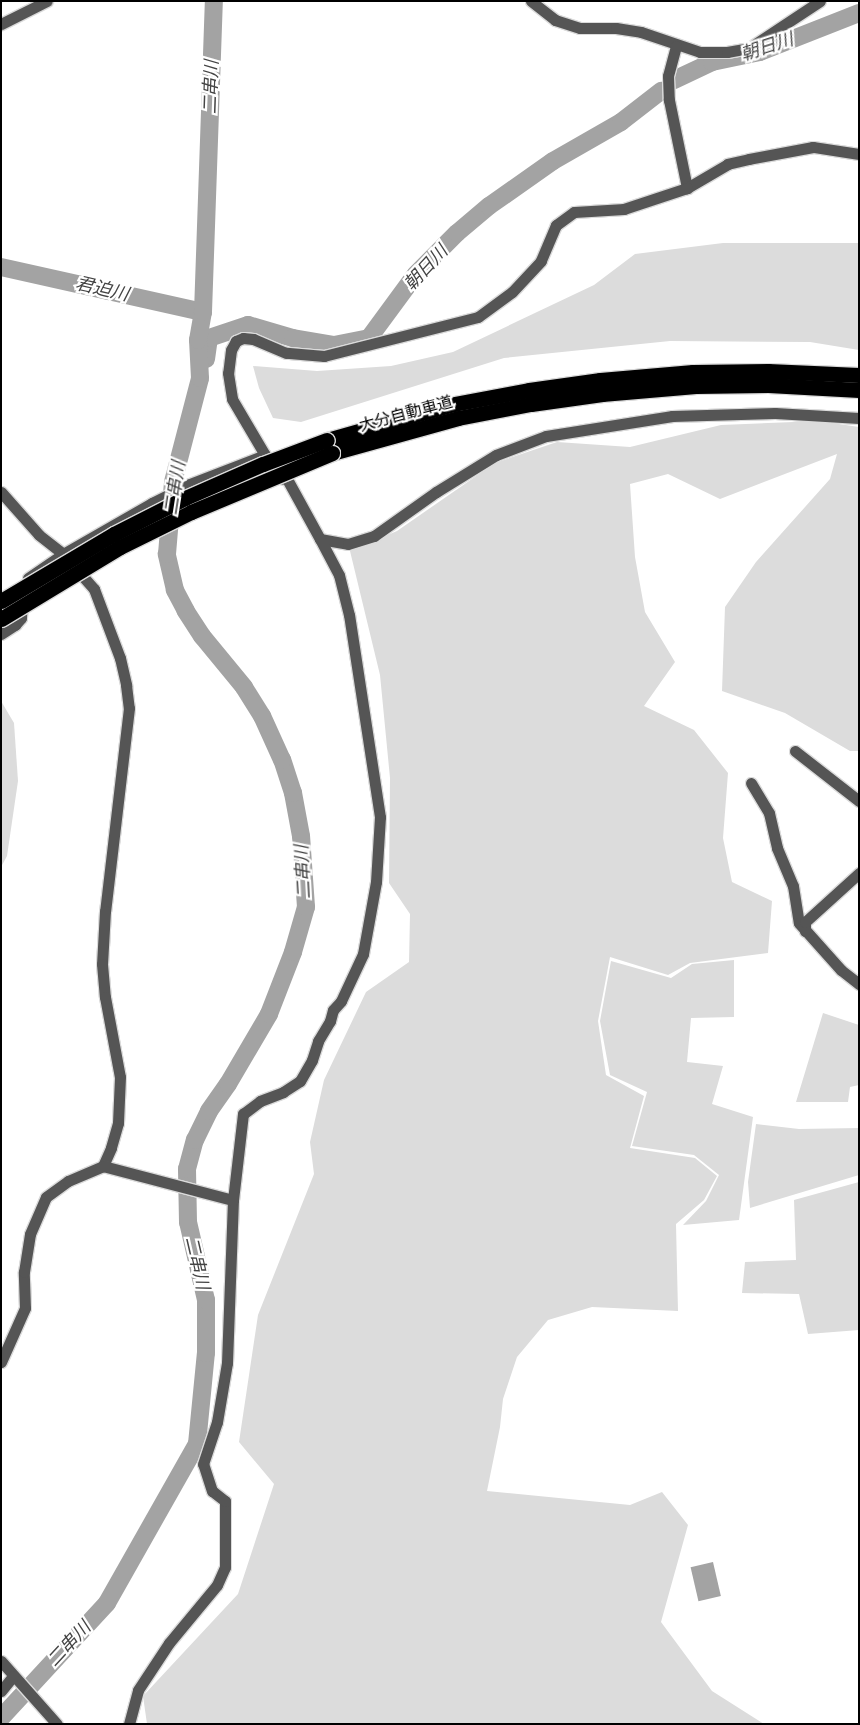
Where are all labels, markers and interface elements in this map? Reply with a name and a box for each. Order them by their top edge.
water label: 朝日川 [738,28,796,66]
water label: 二串川 [199,60,223,114]
water label: 朝日川 [400,241,452,295]
water label: 君迫川 [73,272,131,306]
street label: 大分自動車道 [357,392,455,436]
water label: 二串川 [160,460,190,516]
water label: 二串川 [291,844,315,900]
water label: 二串川 [180,1234,214,1292]
water label: 二串川 [43,1617,95,1671]

